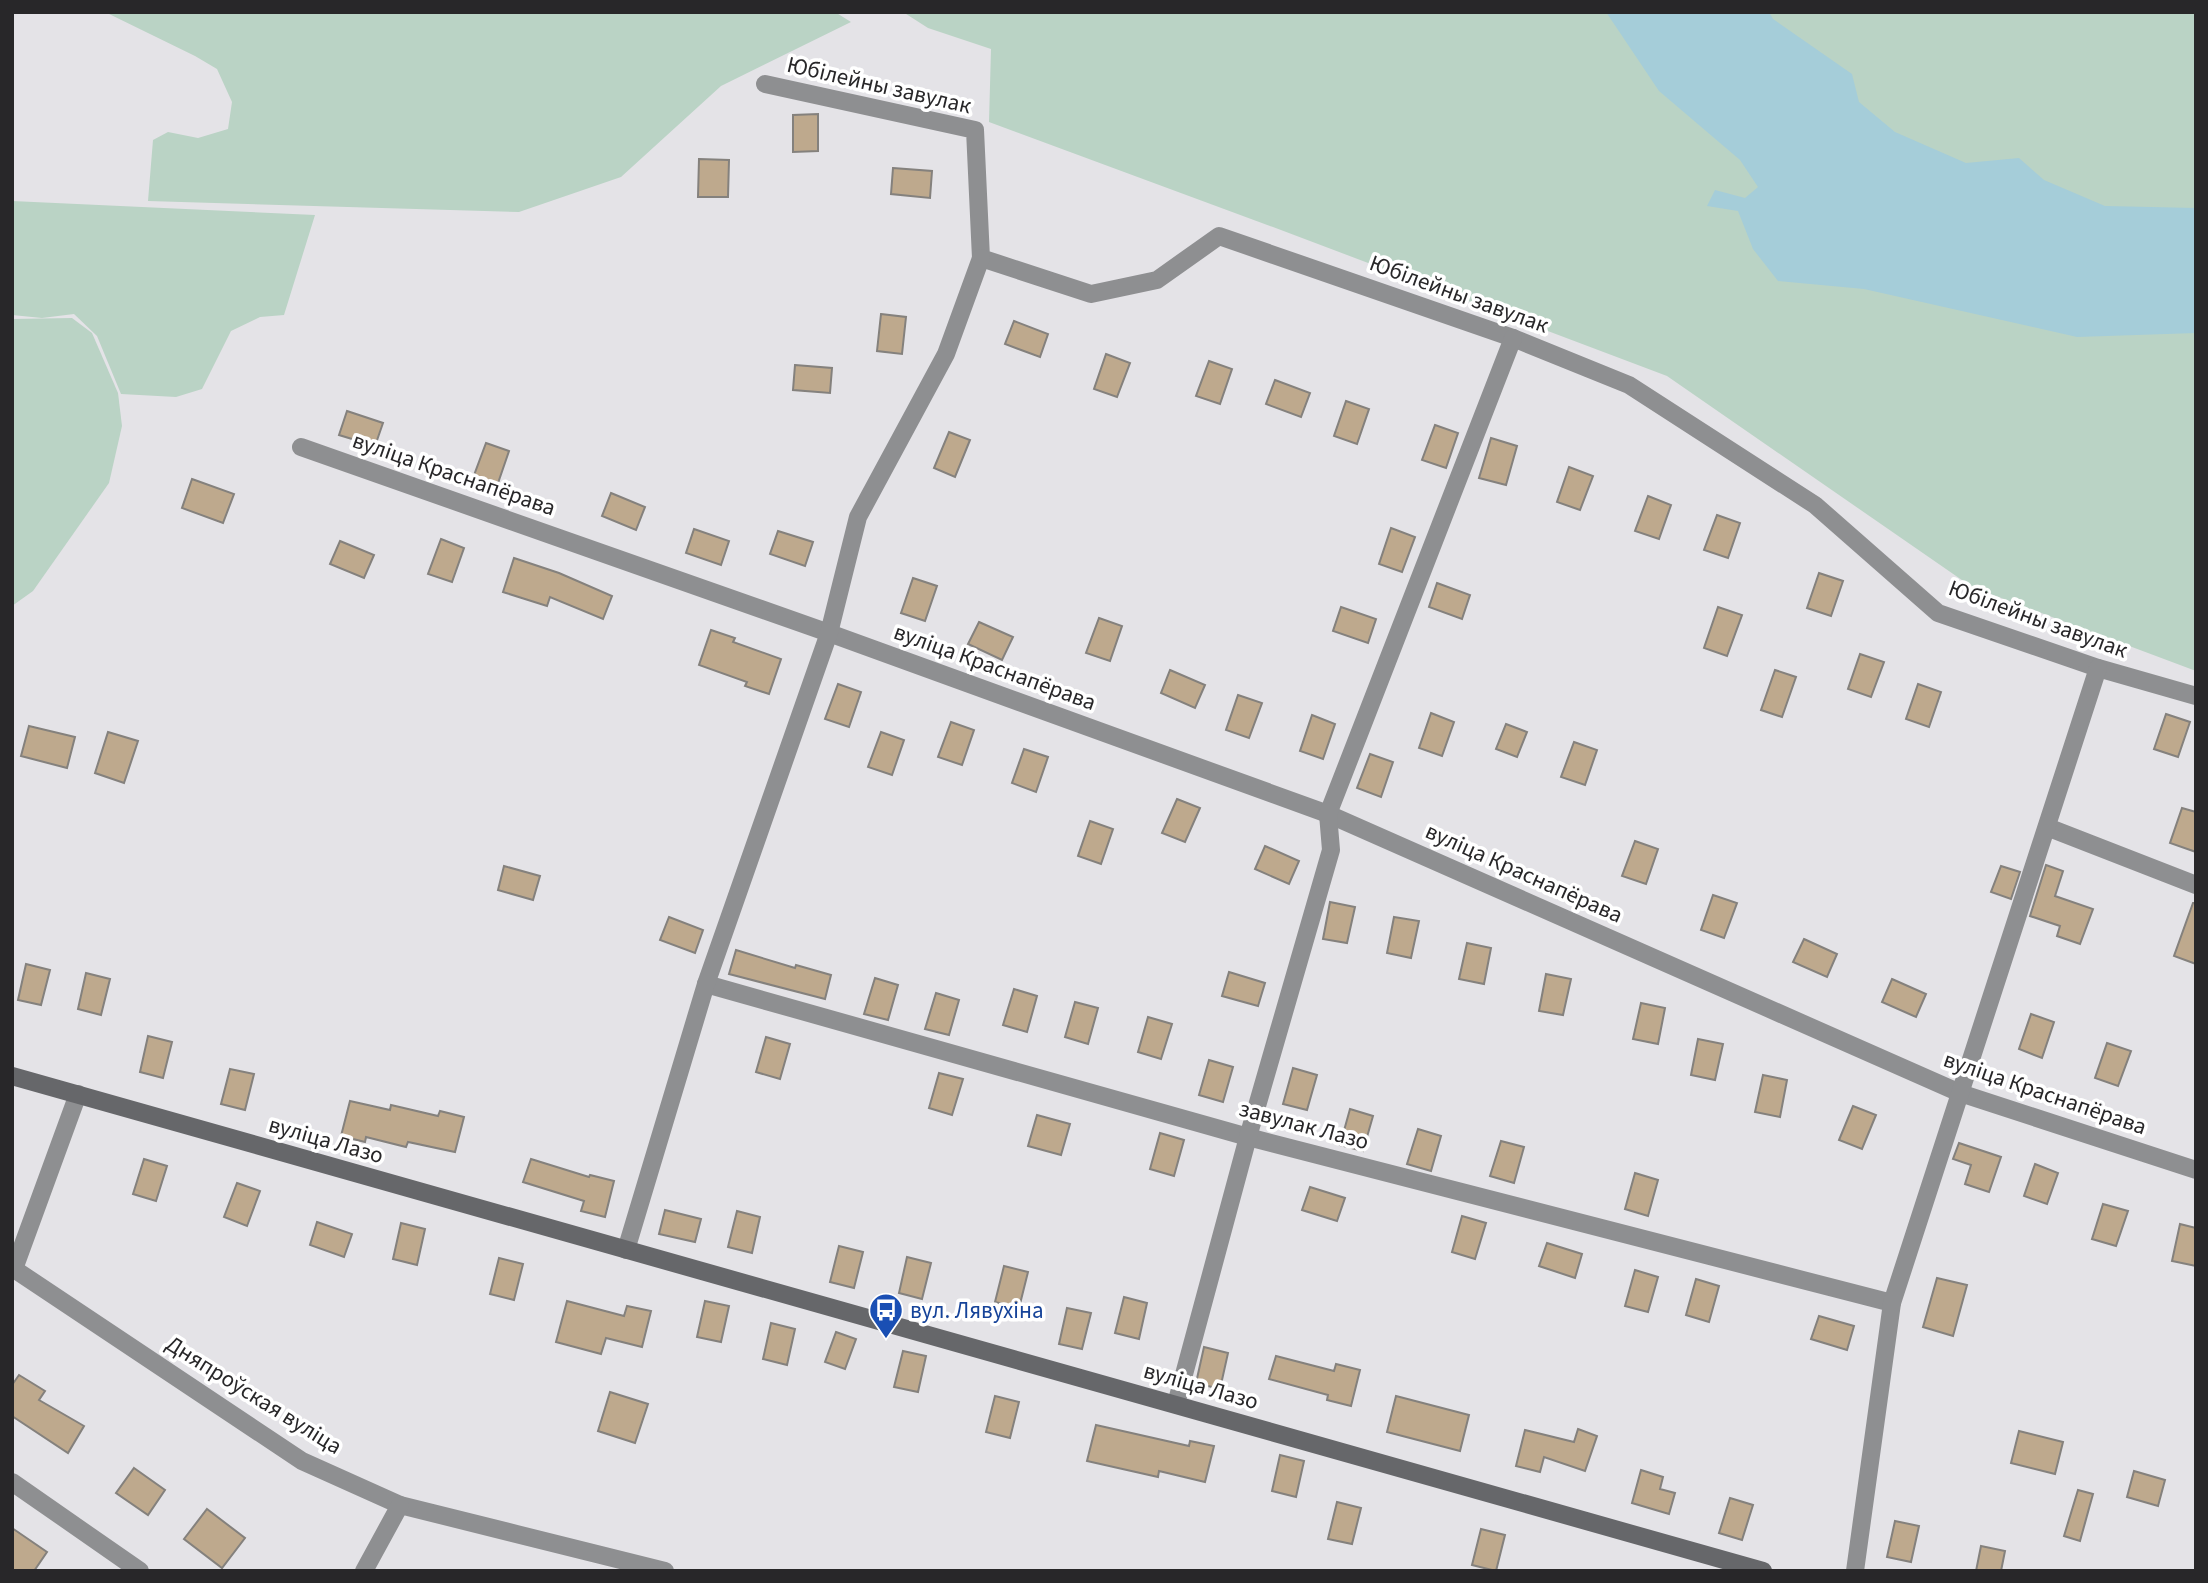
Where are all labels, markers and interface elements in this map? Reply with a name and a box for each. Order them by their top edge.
street label: Юбілейны завулак [784,48,975,122]
street label: Юбілейны завулак [1365,246,1554,342]
street label: вуліца Краснапёрава [348,424,560,524]
street label: Юбілейны завулак [1944,571,2133,667]
street label: вуліца Краснапёрава [889,615,1101,719]
street label: вуліца Краснапёрава [1420,815,1628,931]
street label: вуліца Краснапёрава [1939,1043,2151,1143]
street label: завулак Лазо [1235,1092,1373,1158]
street label: вуліца Лазо [265,1108,387,1172]
bus stop icon: вул. Лявухіна [867,1291,905,1340]
place label: вул. Лявухіна [910,1294,1044,1327]
street label: Дняпроўская вуліца [159,1327,349,1463]
street label: вуліца Лазо [1140,1354,1262,1418]

